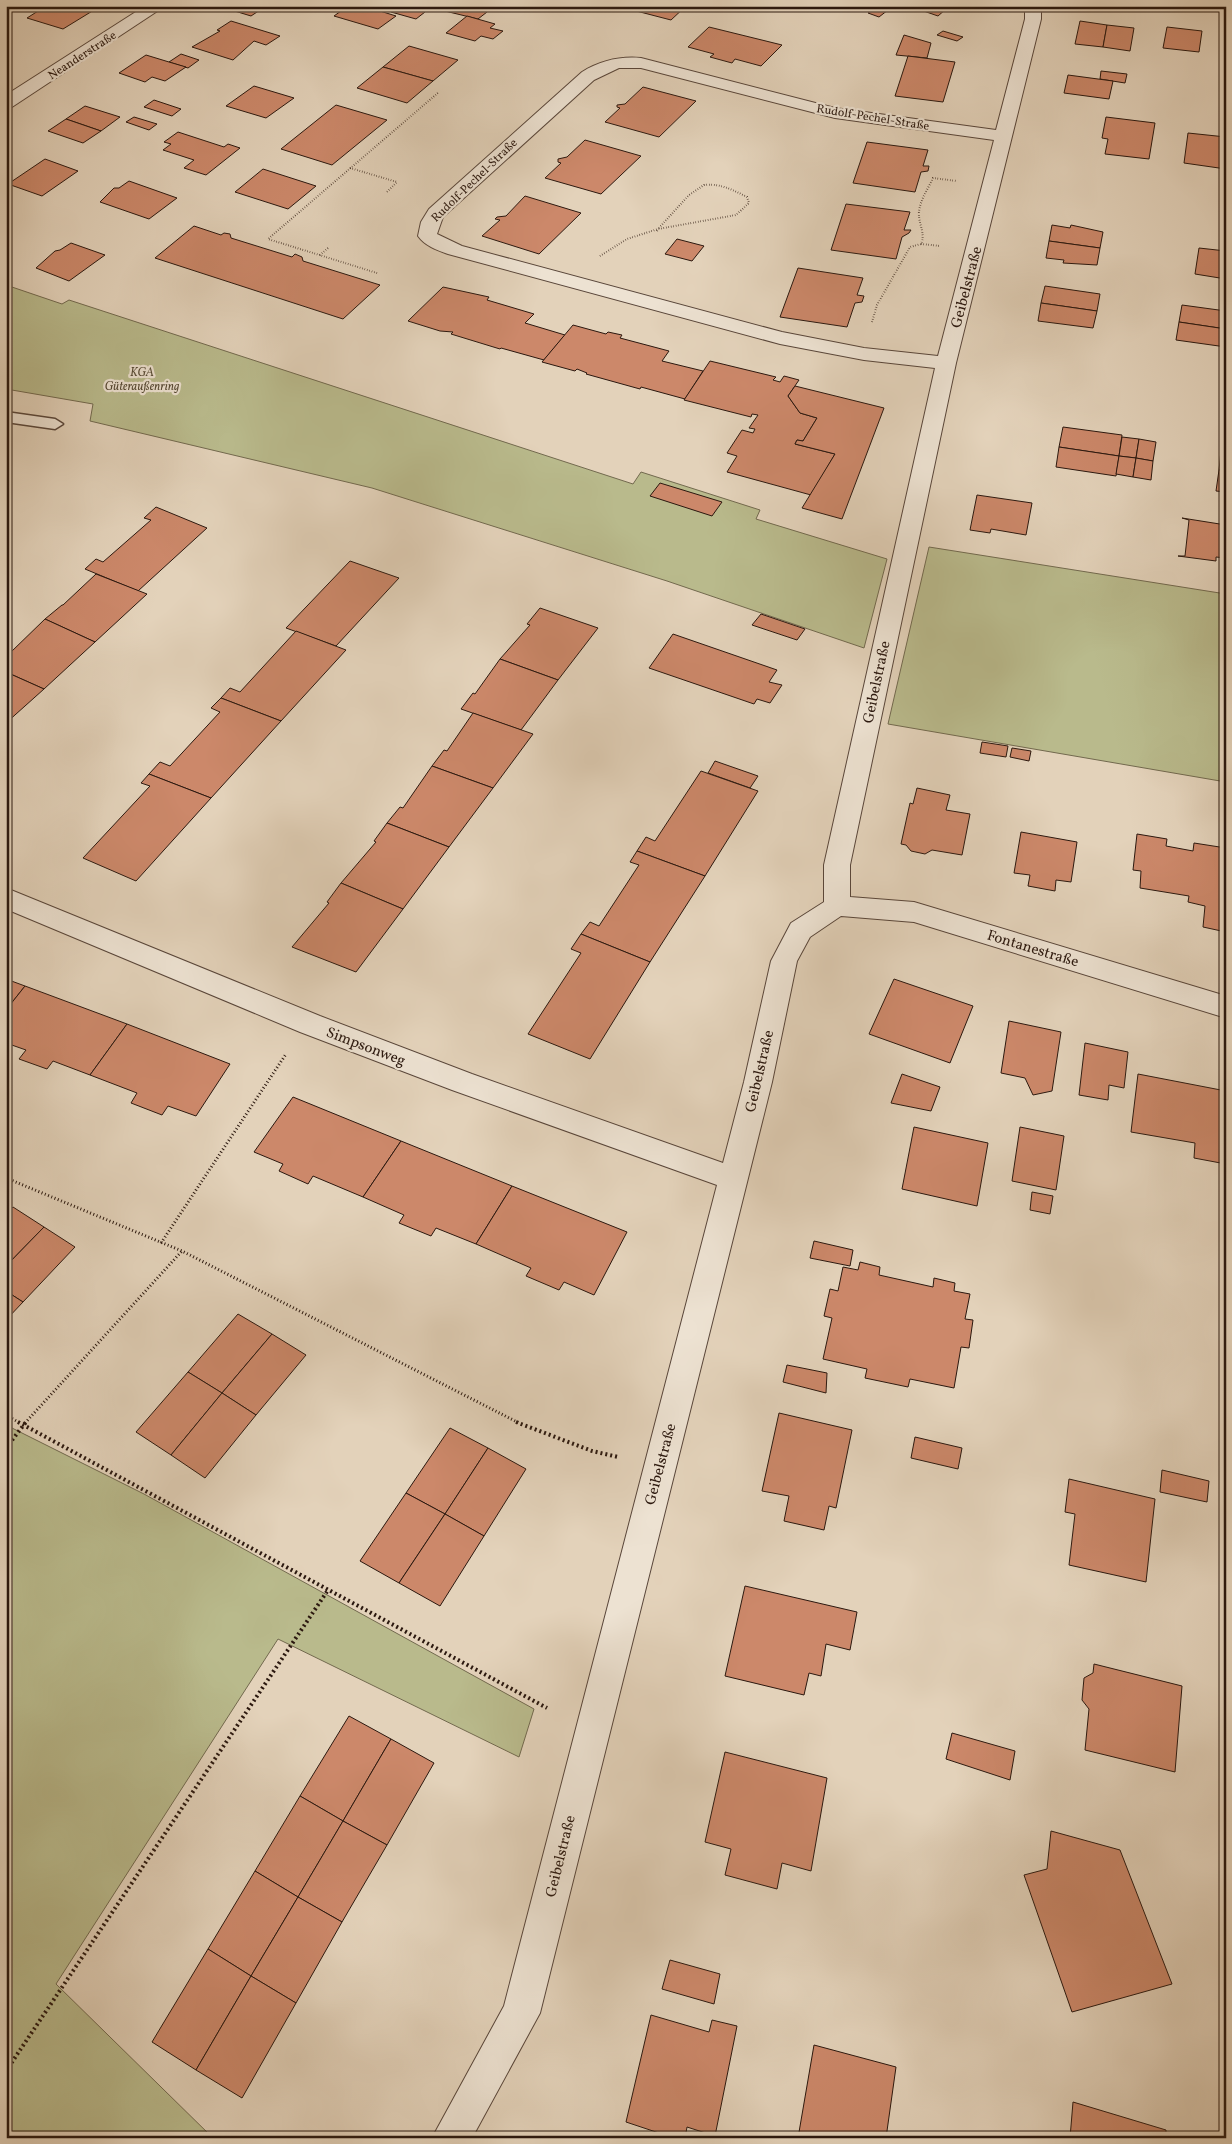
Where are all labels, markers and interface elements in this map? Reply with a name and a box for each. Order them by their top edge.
street label: Neanderstraße [45,28,120,84]
street label: Rudolf-Pechel-Straße [815,101,931,135]
street label: Rudolf-Pechel-Straße [428,135,521,226]
street label: Geibelstraße [946,244,988,331]
park label: KGA Güteraußenring [105,365,179,395]
street label: Geibelstraße [858,639,896,726]
street label: Fontanestraße [984,926,1081,973]
street label: Simpsonweg [323,1023,409,1072]
street label: Geibelstraße [741,1028,780,1115]
street label: Geibelstraße [640,1421,682,1508]
street label: Geibelstraße [541,1813,582,1900]

